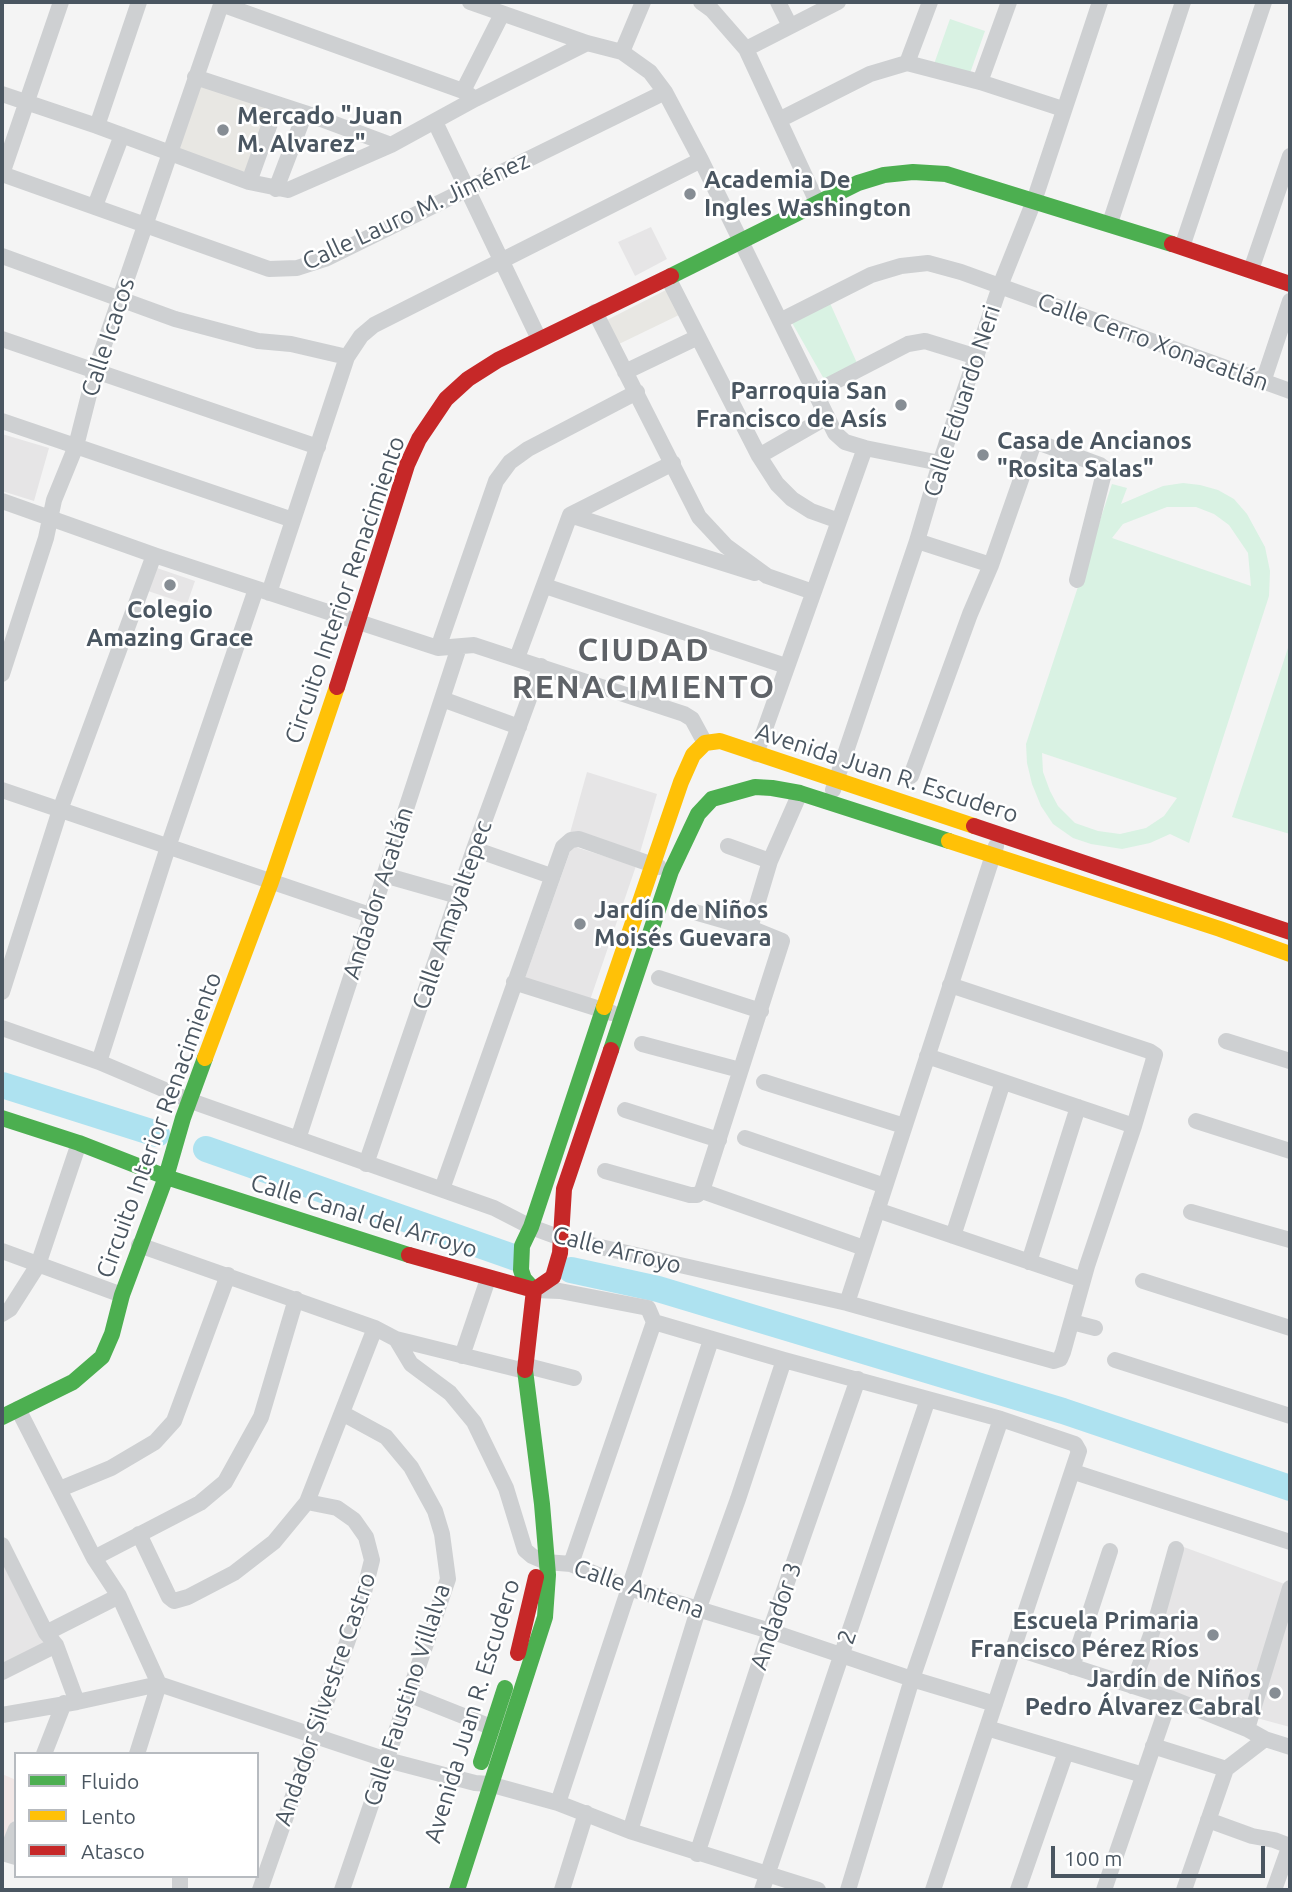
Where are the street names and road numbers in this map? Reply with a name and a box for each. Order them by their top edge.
street label: Calle Lauro M. Jiménez [298,146,534,276]
street label: Calle Icacos [75,274,141,400]
street label: Calle Cerro Xonacatlán [1033,287,1273,397]
street label: Calle Eduardo Neri [917,302,1007,500]
street label: Circuito Interior Renacimiento [279,432,411,748]
street label: Avenida Juan R. Escudero [752,717,1022,829]
street label: Andador Acatlán [337,803,419,983]
street label: Calle Amayaltepec [406,817,498,1013]
street label: Circuito Interior Renacimiento [90,968,228,1282]
street label: Calle Canal del Arroyo [247,1168,481,1264]
street label: Calle Arroyo [550,1220,684,1280]
street label: Calle Antena [570,1553,708,1625]
street label: Andador 3 [744,1558,808,1674]
street label: Andador Silvestre Castro [268,1569,382,1829]
street label: Avenida Juan R. Escudero [418,1576,526,1846]
street label: Calle Faustino Villalva [357,1580,457,1810]
street label: 2 [831,1626,863,1648]

